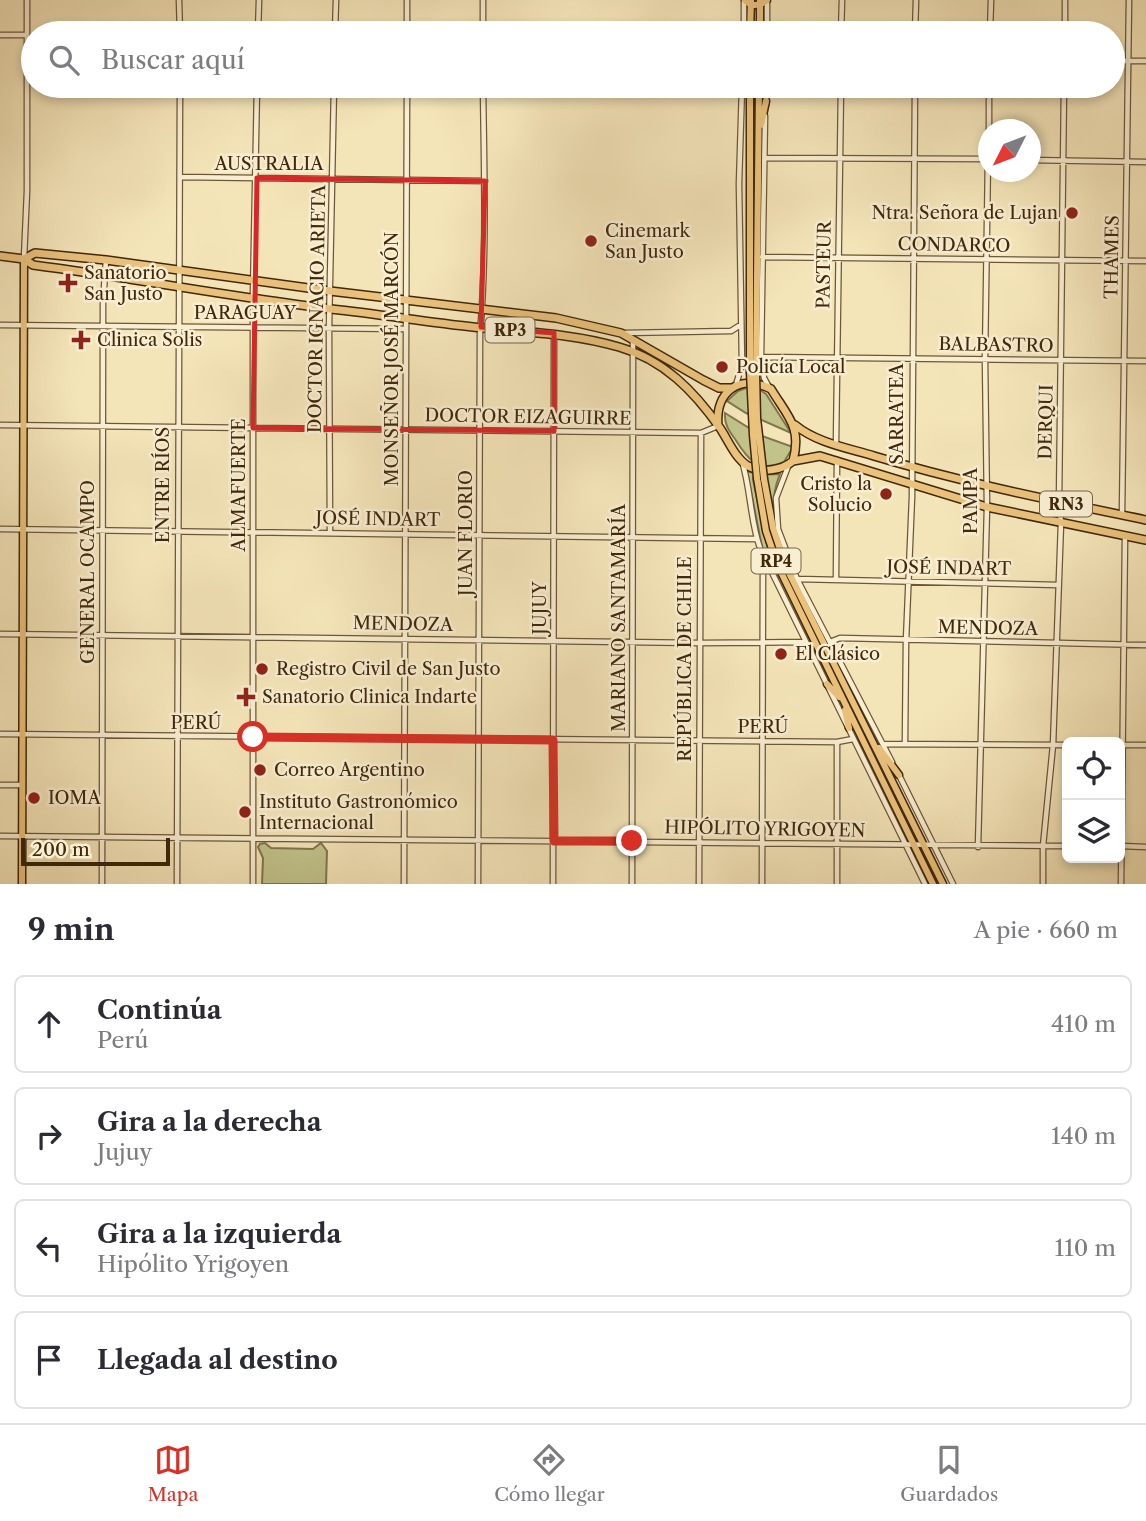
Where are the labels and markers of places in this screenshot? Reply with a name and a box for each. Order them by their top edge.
place label: Ntra. Señora de Lujan [872,202,1058,224]
marker: Ntra. Señora de Lujan [1064,205,1080,221]
place label: Cinemark San Justo [605,220,692,263]
marker: Cinemark San Justo [583,233,599,249]
place label: Sanatorio San Justo [84,262,166,305]
marker: Sanatorio San Justo [58,273,78,293]
place label: Clinica Solis [97,329,202,351]
marker: Clinica Solis [71,330,91,350]
place label: Policía Local [736,356,845,378]
marker: Policía Local [714,359,730,375]
place label: Cristo la Solucio [800,473,872,516]
marker: Cristo la Solucio [878,486,894,502]
place label: El Clásico [795,643,880,665]
marker: El Clásico [773,646,789,662]
place label: Registro Civil de San Justo [276,658,500,680]
marker: Registro Civil de San Justo [254,661,270,677]
place label: Sanatorio Clinica Indarte [262,686,477,708]
marker: Sanatorio Clinica Indarte [236,687,256,707]
place label: Correo Argentino [274,759,425,781]
marker: Correo Argentino [252,762,268,778]
place label: IOMA [48,787,102,809]
marker: IOMA [26,790,42,806]
place label: Instituto Gastronómico Internacional [259,791,458,834]
marker: Instituto Gastronómico Internacional [237,804,253,820]

